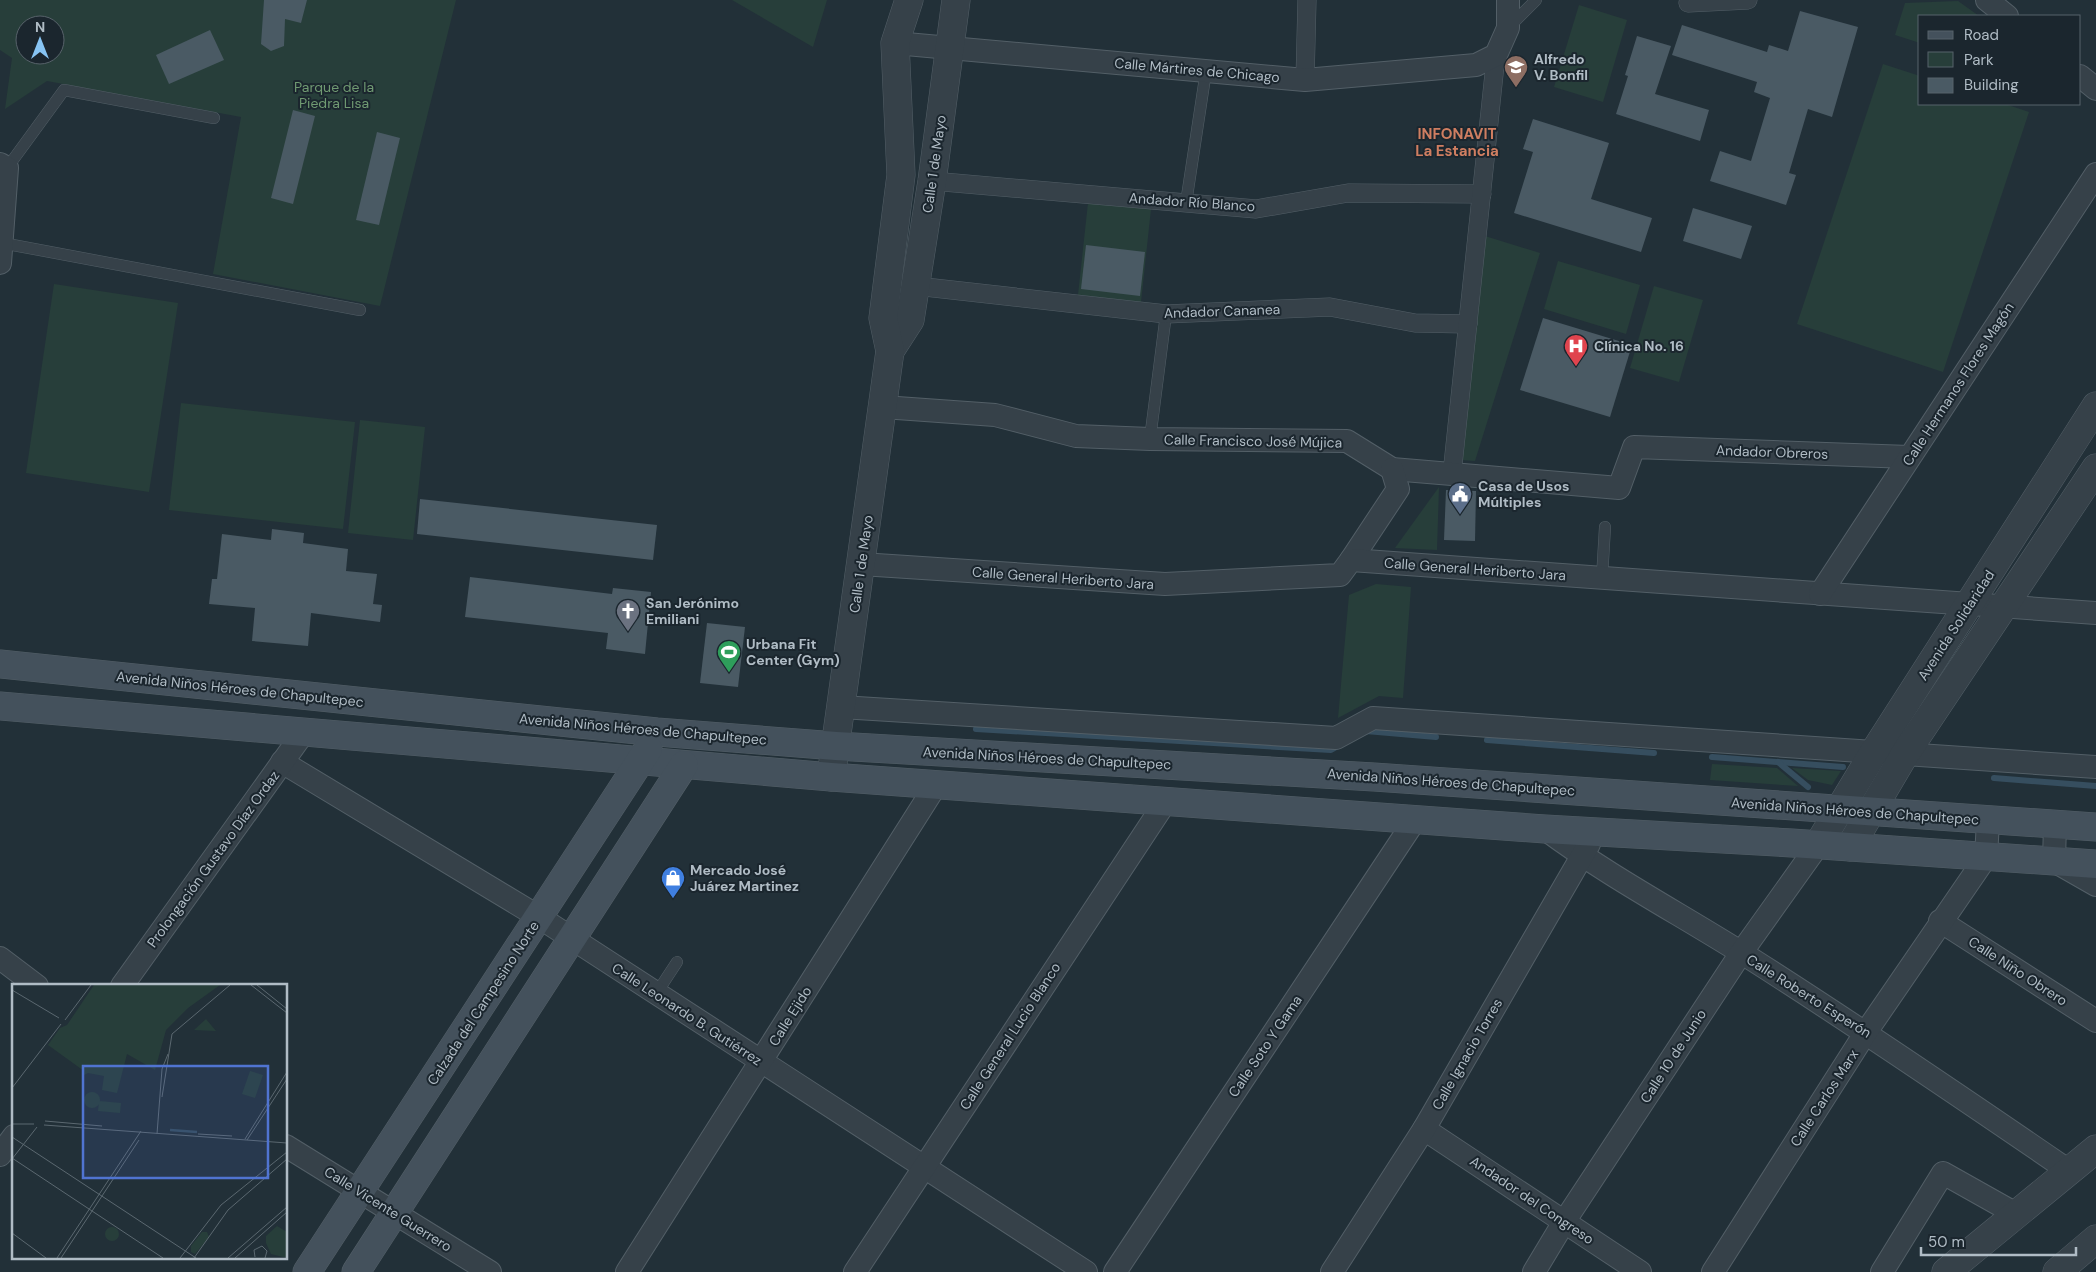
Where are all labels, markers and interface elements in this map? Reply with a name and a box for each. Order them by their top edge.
north arrow [15,15,65,65]
legend [1918,15,2081,105]
text: N [35,18,45,36]
text: Road [1964,25,1999,45]
place label: Alfredo V. Bonfil [1534,50,1588,84]
text: Park [1964,50,1994,70]
street label: Calle Mártires de Chicago [1114,54,1280,86]
school or university icon: Alfredo V. Bonfil [1503,54,1529,88]
text: Building [1964,75,2019,95]
park label: Parque de la Piedra Lisa [294,78,374,112]
street label: Calle 1 de Mayo [918,114,950,214]
district label: INFONAVIT La Estancia [1415,124,1499,161]
street label: Andador Río Blanco [1128,189,1256,215]
street label: Calle Hermanos Flores Magón [1898,299,2018,469]
street label: Andador Cananea [1163,300,1281,322]
hospital icon: Clínica No. 16 [1563,333,1589,367]
place label: Clínica No. 16 [1594,337,1684,355]
street label: Calle Francisco José Mújica [1164,430,1342,452]
street label: Andador Obreros [1716,441,1828,463]
place label: Casa de Usos Múltiples [1478,477,1569,511]
public building icon: Casa de Usos Múltiples [1447,481,1473,515]
street label: Calle 1 de Mayo [845,514,877,614]
street label: Calle General Heriberto Jara [1383,554,1567,584]
street label: Calle General Heriberto Jara [971,563,1155,593]
street label: Avenida Solidaridad [1914,566,1998,684]
place label: San Jerónimo Emiliani [646,594,739,628]
church icon: San Jerónimo Emiliani [615,598,641,632]
place label: Urbana Fit Center (Gym) [746,635,840,669]
sports icon: Urbana Fit Center (Gym) [716,639,742,673]
street label: Avenida Niños Héroes de Chapultepec [115,667,365,711]
street label: Avenida Niños Héroes de Chapultepec [518,709,768,749]
street label: Avenida Niños Héroes de Chapultepec [922,743,1172,773]
street label: Avenida Niños Héroes de Chapultepec [1326,764,1576,800]
street label: Prolongación Gustavo Díaz Ordaz [143,767,283,951]
street label: Avenida Niños Héroes de Chapultepec [1730,793,1980,829]
place label: Mercado José Juárez Martinez [690,861,799,895]
shop icon: Mercado José Juárez Martinez [660,865,686,899]
street label: Calzada del Campesino Norte [423,917,543,1088]
street label: Calle Niño Obrero [1965,932,2071,1010]
street label: Calle Roberto Esperón [1743,950,1875,1042]
street label: Calle Leonardo B. Gutiérrez [609,959,765,1069]
street label: Calle General Lucio Blanco [956,959,1064,1113]
street label: Calle Ejido [765,983,815,1049]
inset map [12,984,288,1260]
street label: Calle Soto Y Gama [1224,992,1306,1100]
street label: Calle Ignacio Torres [1428,995,1506,1113]
street label: Calle 10 de Junio [1636,1006,1710,1106]
street label: Calle Carlos Marx [1786,1046,1862,1150]
street label: Andador del Congreso [1467,1152,1597,1248]
street label: Calle Vicente Guerrero [321,1162,455,1256]
scale bar [1921,1224,2076,1256]
text: 50 m [1928,1232,1965,1252]

